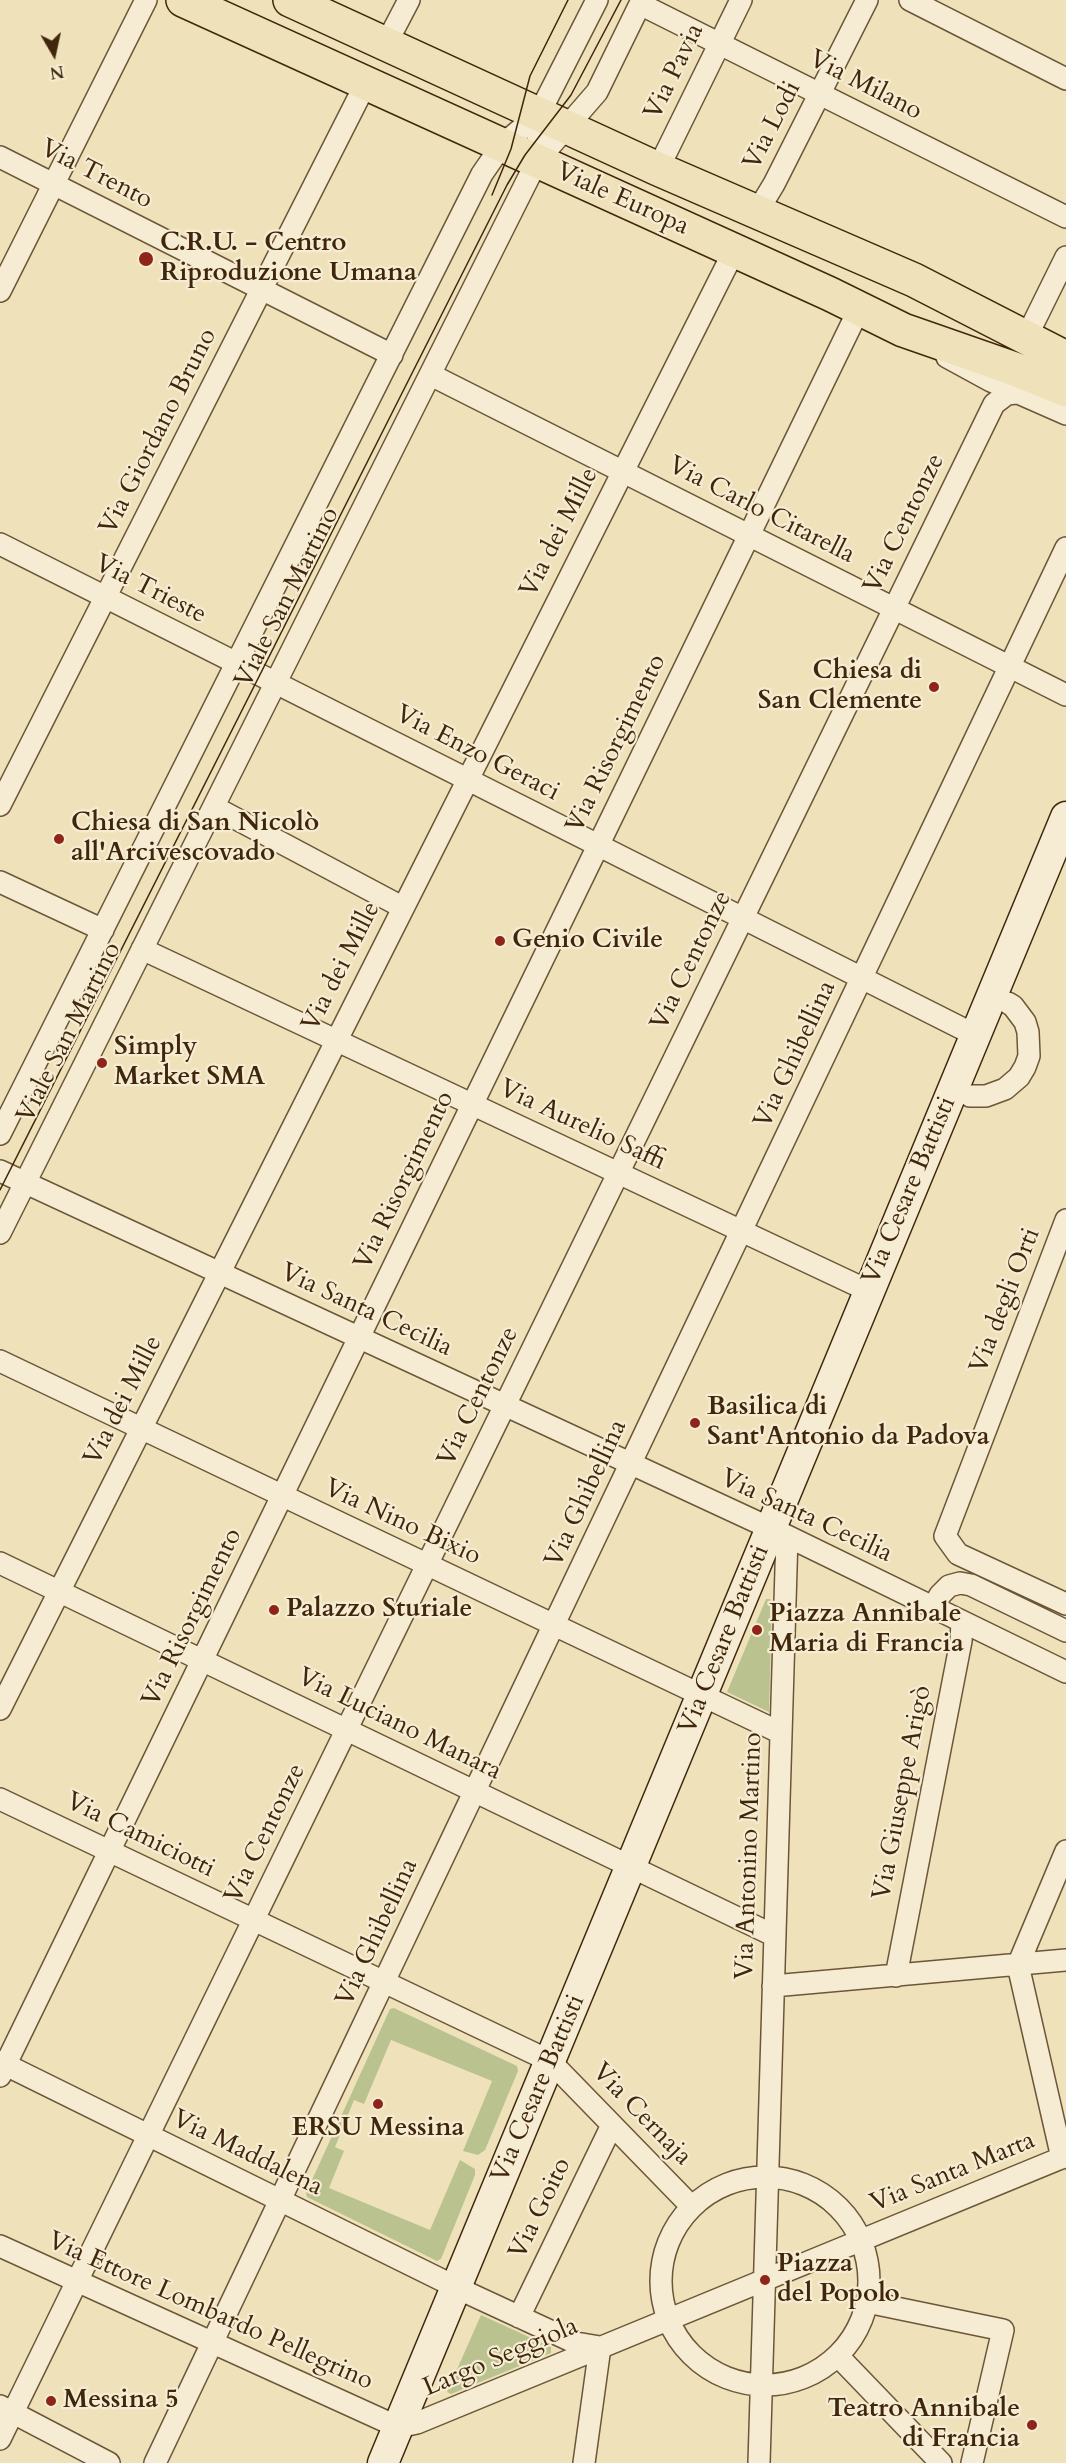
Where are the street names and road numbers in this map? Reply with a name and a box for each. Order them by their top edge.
street label: Via Pavia [638,19,712,125]
street label: Via Milano [803,44,927,128]
street label: Via Lodi [737,76,809,176]
street label: Via Trento [35,133,157,217]
street label: Viale Europa [551,157,693,243]
street label: Via Giordano Bruno [94,324,224,540]
street label: Via Centonze [858,449,952,599]
street label: Via Carlo Citarella [662,451,860,571]
street label: Via dei Mille [514,463,606,603]
street label: Viale San Martino [229,502,347,694]
street label: Via Trieste [89,549,211,631]
street label: Via Risorgimento [560,650,674,838]
street label: Via Enzo Geraci [390,699,564,809]
street label: Via Centonze [645,886,739,1036]
street label: Via dei Mille [296,897,388,1037]
street label: Viale San Martino [11,937,129,1129]
street label: Via Ghibellina [748,976,844,1134]
street label: Via Aurelio Saffi [494,1074,670,1178]
street label: Via Risorgimento [348,1087,462,1275]
street label: Via Cesare Battisti [856,1092,964,1290]
street label: Via degli Orti [964,1224,1048,1378]
street label: Via Santa Cecilia [275,1258,457,1364]
street label: Via Centonze [432,1322,526,1472]
street label: Via dei Mille [78,1331,170,1471]
street label: Via Ghibellina [539,1415,635,1573]
street label: Via Santa Cecilia [715,1464,897,1570]
street label: Via Nino Bixio [319,1473,485,1573]
street label: Via Risorgimento [136,1524,250,1712]
street label: Via Cesare Battisti [673,1541,777,1739]
street label: Via Luciano Manara [292,1662,506,1788]
street label: Via Giuseppe Arigò [867,1683,939,1903]
street label: Via Antonino Martino [730,1732,770,1980]
street label: Via Centonze [219,1759,313,1909]
street label: Via Camiciotti [60,1786,220,1886]
street label: Via Ghibellina [330,1854,426,2012]
street label: Via Cesare Battisti [485,1990,593,2188]
street label: Via Cernaja [584,2057,698,2173]
street label: Via Maddalena [167,2104,327,2204]
street label: Via Santa Marta [866,2126,1040,2220]
street label: Via Goito [503,2153,579,2265]
street label: Via Ettore Lombardo Pellegrino [42,2226,378,2398]
street label: Largo Seggiola [419,2311,583,2405]

